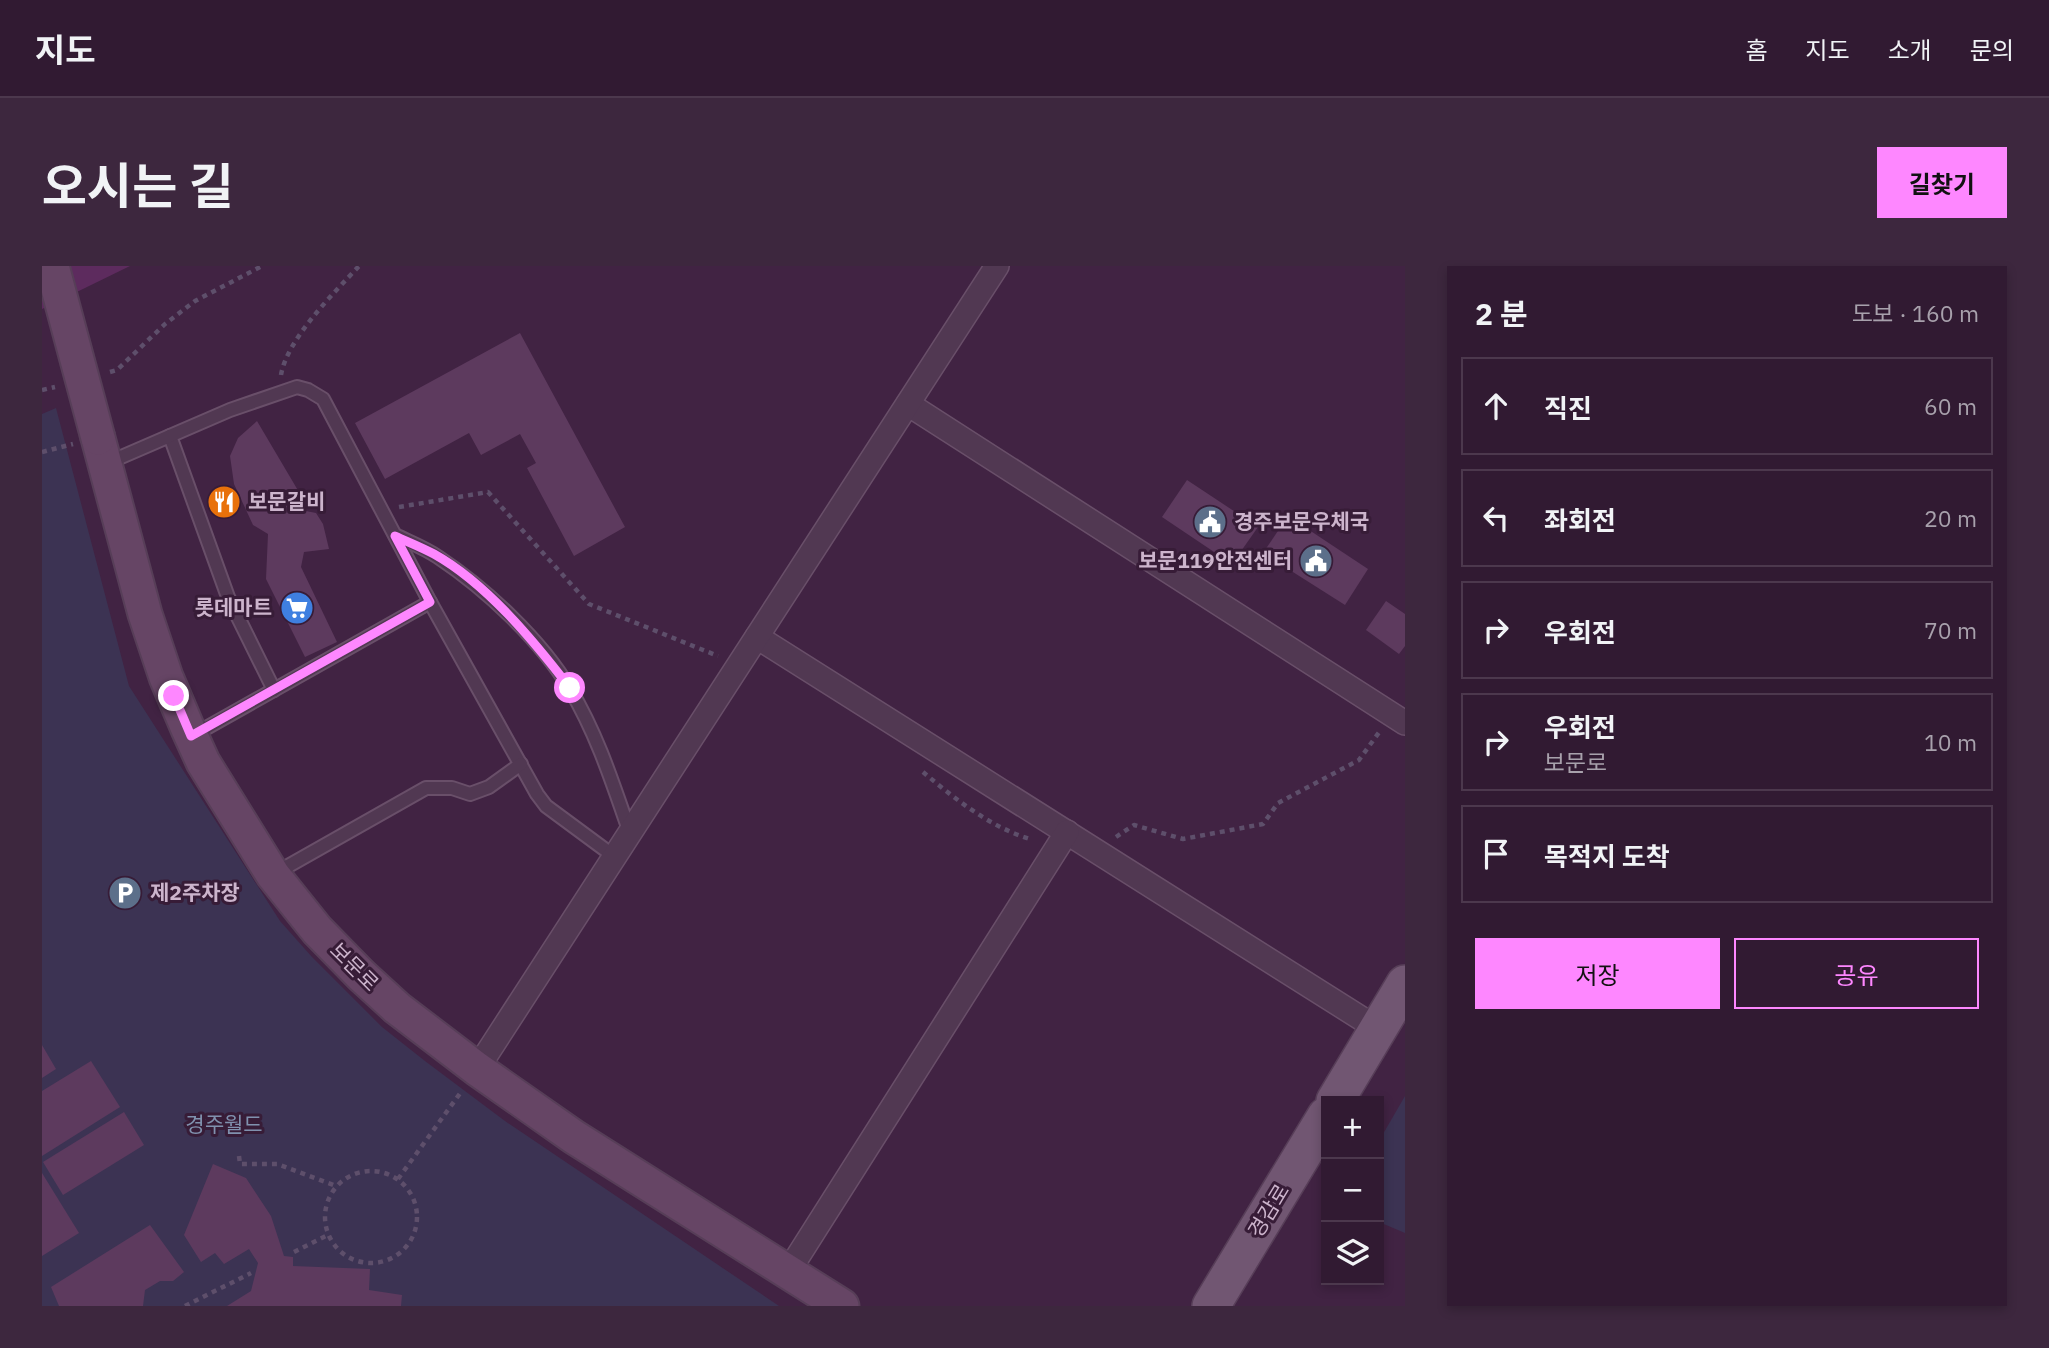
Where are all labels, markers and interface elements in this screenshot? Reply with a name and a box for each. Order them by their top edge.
text: 지도 [35,28,96,71]
text: 홈 [1745,34,1767,66]
text: 지도 [1805,34,1850,66]
text: 소개 [1888,34,1932,66]
text: 문의 [1970,34,2014,66]
button: 길찾기 [1877,147,2007,218]
text: 오시는 길 [42,154,234,217]
text: 2 분 [1475,294,1528,333]
text: 도보 · 160 m [1851,298,1979,328]
icon: ahead [1477,387,1515,425]
text: 직진 [1544,391,1592,425]
text: 60 m [1924,391,1977,421]
restaurant icon: 보문갈비 [205,483,243,521]
place label: 보문갈비 [248,487,325,515]
icon: left [1477,499,1515,537]
public building icon: 경주보문우체국 [1191,503,1229,541]
text: 좌회전 [1544,503,1616,537]
text: 20 m [1924,503,1977,533]
place label: 경주보문우체국 [1234,507,1369,535]
public building icon: 보문119안전센터 [1297,542,1335,580]
place label: 보문119안전센터 [1138,546,1292,574]
supermarket icon: 롯데마트 [278,589,316,627]
place label: 롯데마트 [195,593,272,621]
icon: right [1477,611,1515,649]
text: 우회전 [1544,615,1616,649]
text: 70 m [1924,615,1977,645]
route start [554,672,585,703]
route end [158,680,189,711]
text: 우회전 [1544,710,1616,744]
icon: right [1477,723,1515,761]
text: 10 m [1924,727,1977,757]
text: 보문로 [1544,747,1607,777]
icon: arrive [1477,835,1515,873]
text: 목적지 도착 [1544,839,1670,873]
parking icon: 제2주차장 [106,874,144,912]
place label: 제2주차장 [150,878,240,906]
street label: 보문로 [324,936,385,997]
button: 저장 [1475,938,1720,1009]
button: 공유 [1734,938,1979,1009]
map controls [1321,1096,1384,1285]
button: + [1321,1096,1384,1159]
park label: 경주월드 [185,1110,263,1138]
button: − [1321,1159,1384,1222]
street label: 경감로 [1241,1178,1295,1243]
button: layers [1321,1222,1384,1285]

